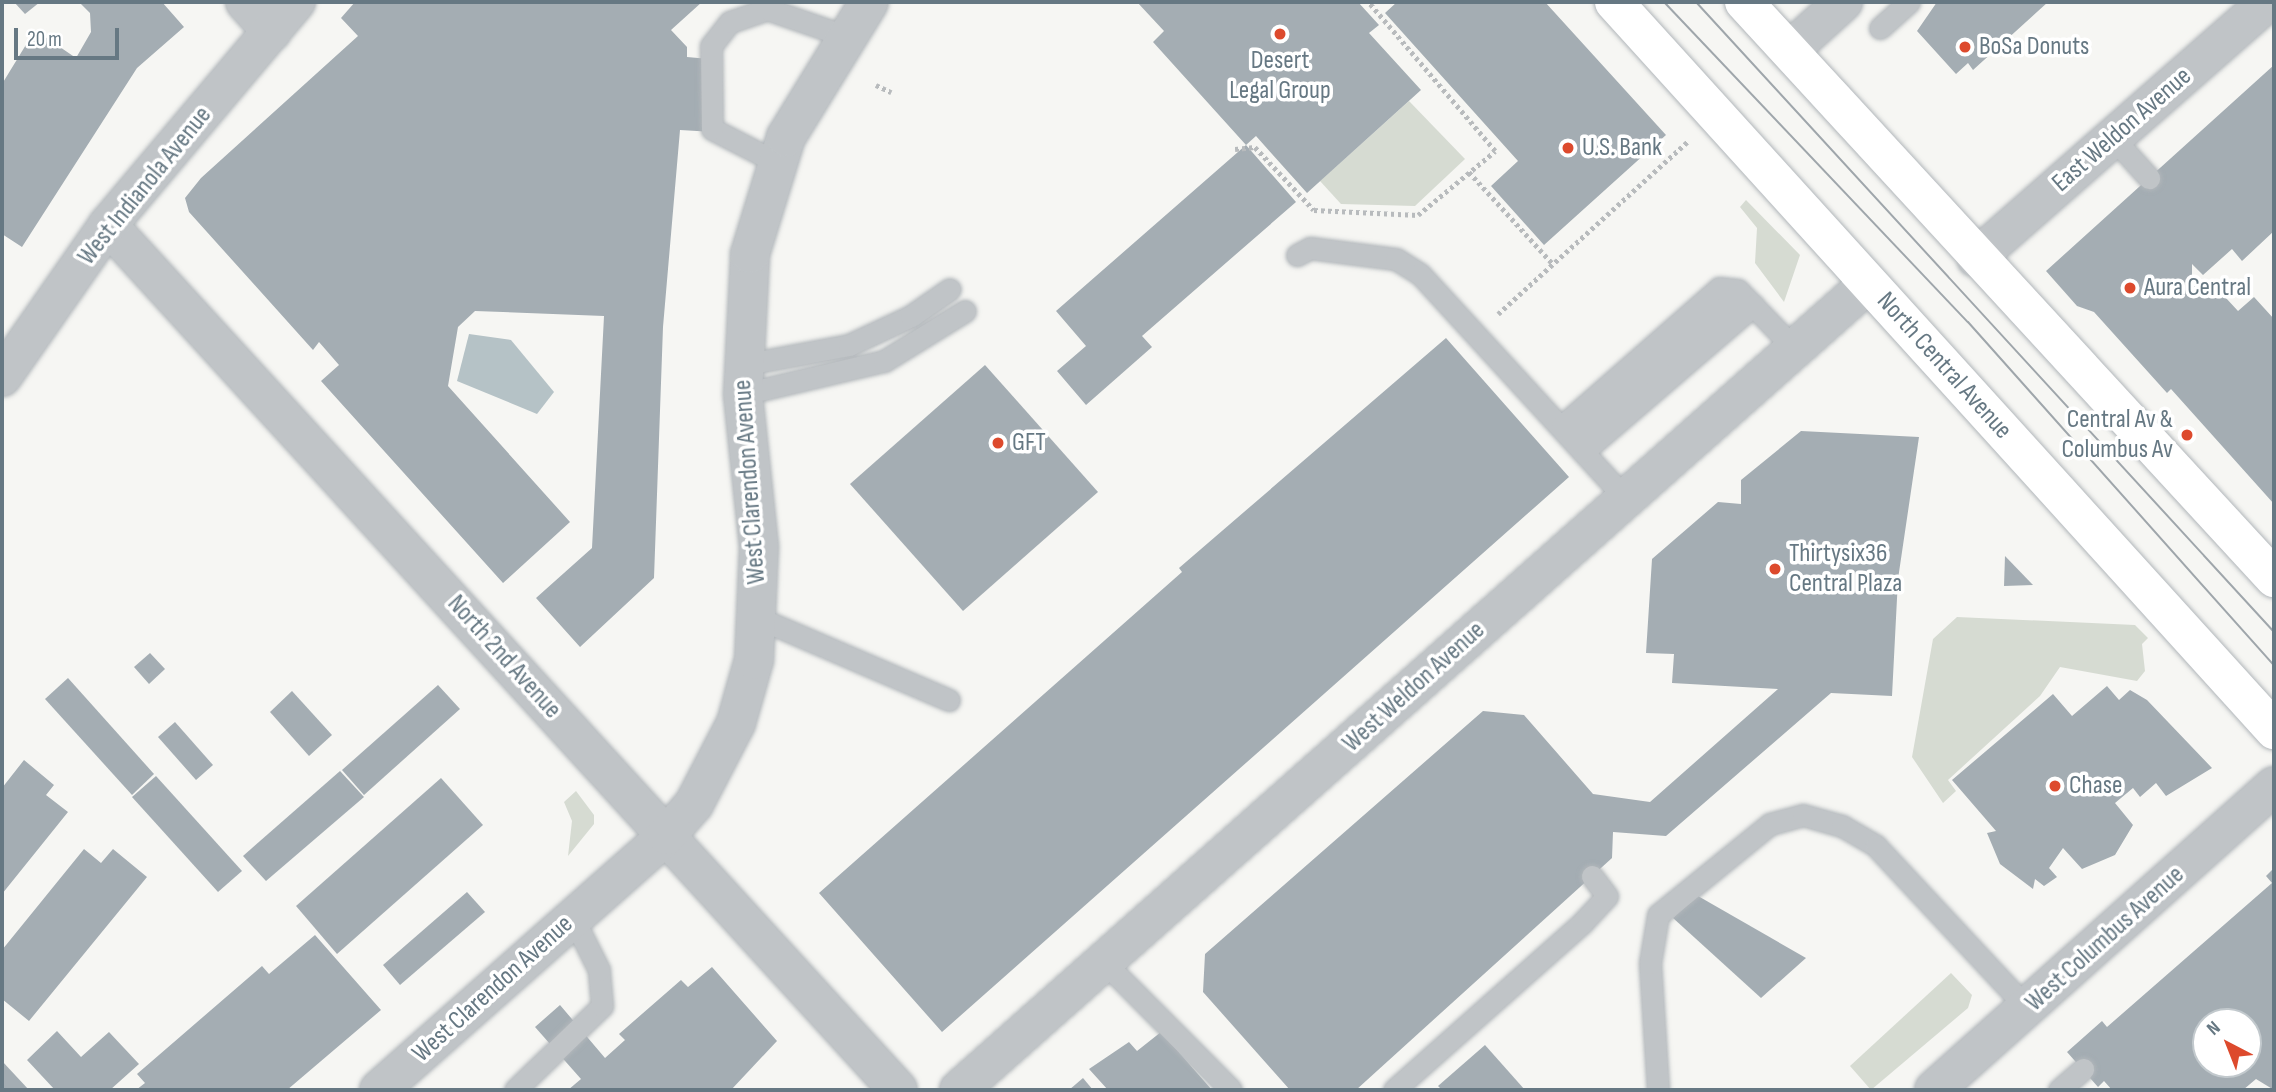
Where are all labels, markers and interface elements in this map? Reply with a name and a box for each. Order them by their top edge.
scale bar [18,14,122,58]
marker: Desert Legal Group [1272,26,1288,42]
text: 20 m [27,27,62,52]
place label: BoSa Donuts [1979,31,2089,63]
marker: BoSa Donuts [1957,39,1973,55]
place label: Desert Legal Group [1229,45,1331,106]
street label: East Weldon Avenue [2046,61,2198,199]
street label: West Indianola Avenue [72,100,218,272]
place label: U.S. Bank [1582,132,1662,164]
marker: U.S. Bank [1560,140,1576,156]
place label: Aura Central [2144,272,2251,304]
marker: Aura Central [2122,280,2138,296]
street label: North Central Avenue [1870,286,2018,446]
street label: West Clarendon Avenue [727,379,773,585]
place label: Central Av & Columbus Av [2061,404,2173,466]
place label: GFT [1012,427,1046,459]
marker: Central Av & Columbus Av [2179,427,2195,443]
marker: GFT [990,435,1006,451]
place label: Thirtysix36 Central Plaza [1789,538,1902,600]
marker: Thirtysix36 Central Plaza [1767,561,1783,577]
street label: North 2nd Avenue [440,589,568,725]
street label: West Weldon Avenue [1336,615,1492,759]
place label: Chase [2069,770,2123,802]
marker: Chase [2047,778,2063,794]
street label: West Columbus Avenue [2019,860,2191,1018]
street label: West Clarendon Avenue [406,909,580,1069]
north arrow [2192,1008,2262,1078]
text: N [2202,1017,2225,1040]

